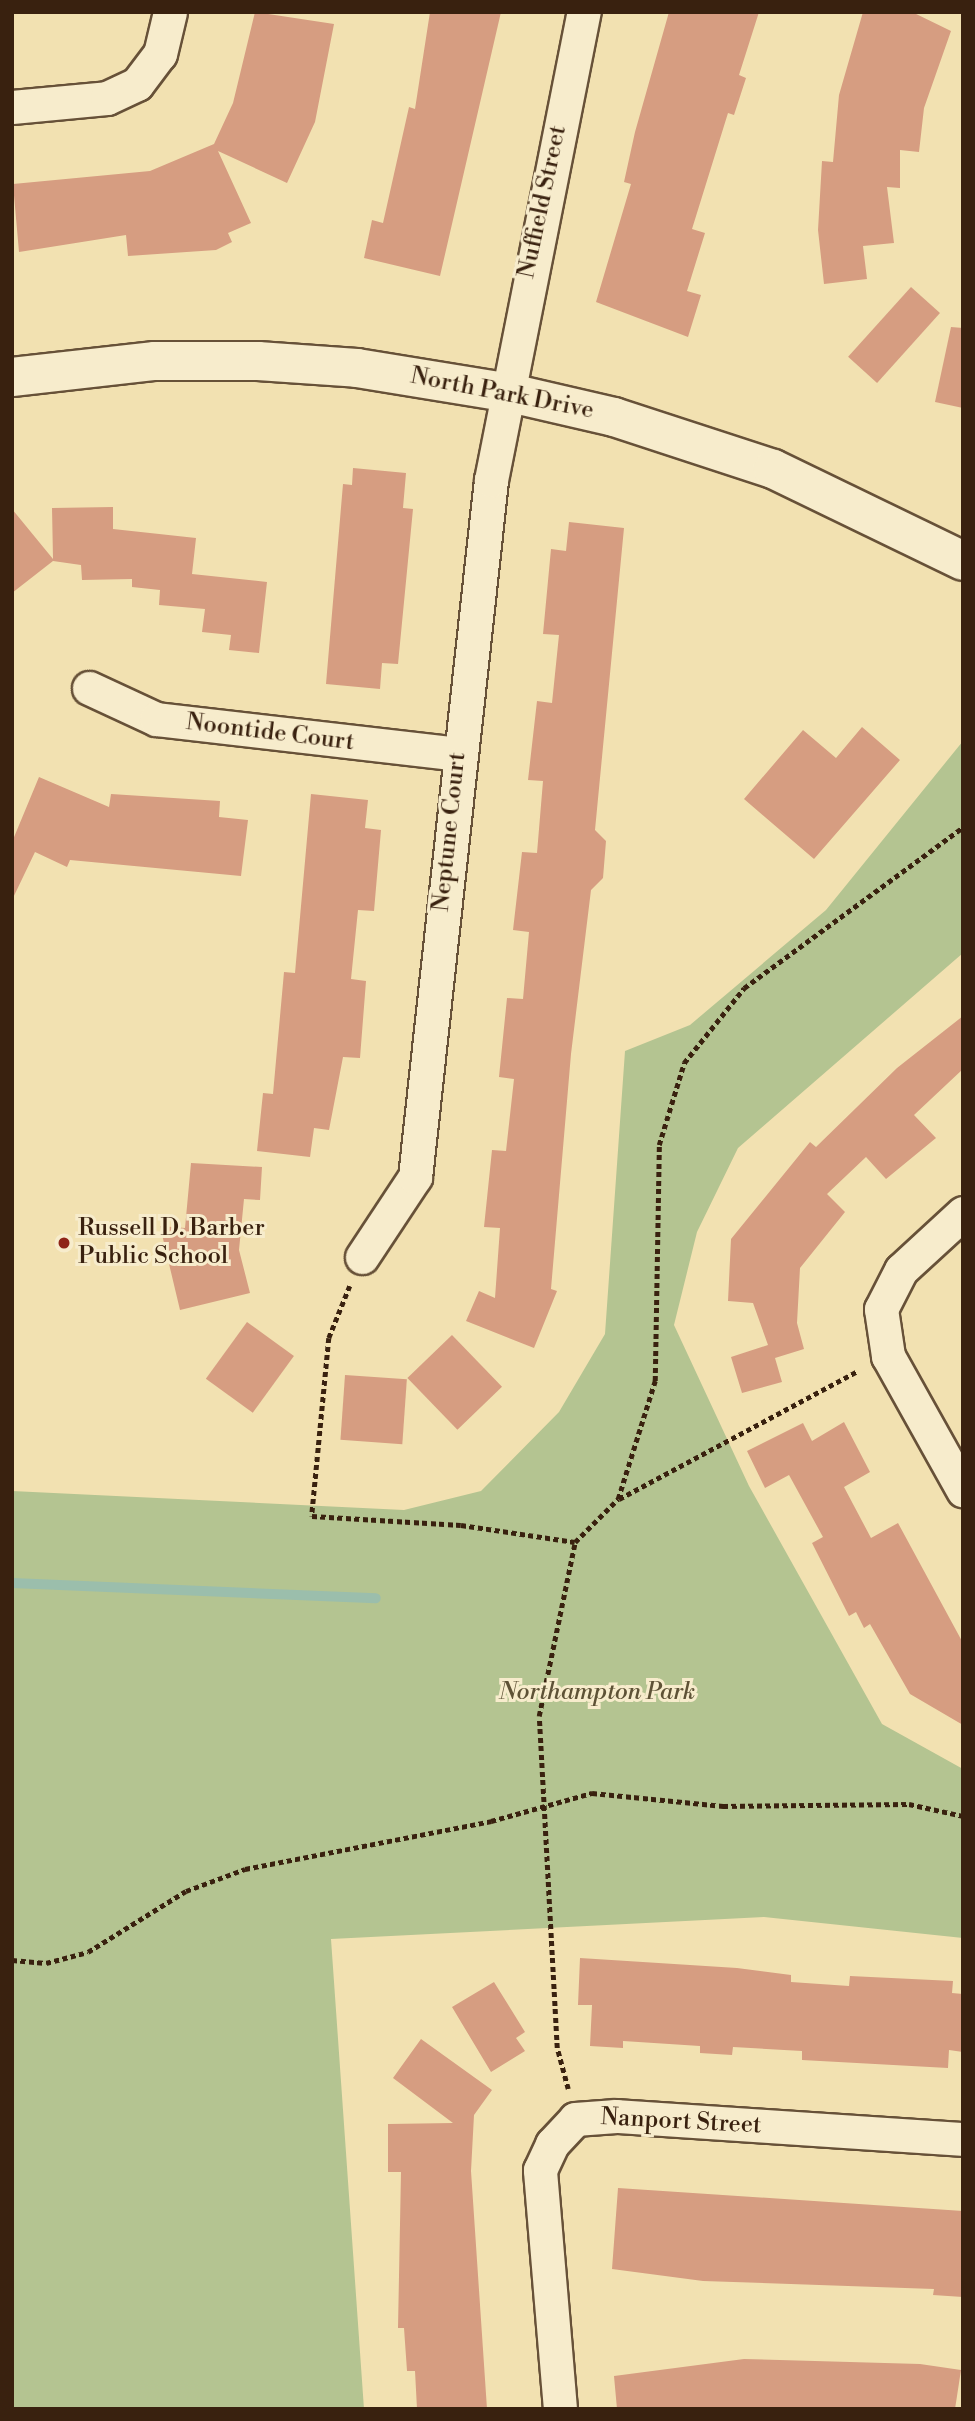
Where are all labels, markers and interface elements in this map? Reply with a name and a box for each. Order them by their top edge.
street label: Nuffield Street [513,123,573,281]
street label: North Park Drive [408,362,596,426]
street label: Noontide Court [184,708,356,758]
street label: Neptune Court [427,751,473,913]
place label: Russell D. Barber Public School [78,1215,265,1271]
marker: Russell D. Barber Public School [56,1235,72,1251]
park label: Northampton Park [499,1679,695,1707]
street label: Nanport Street [600,2103,762,2141]

